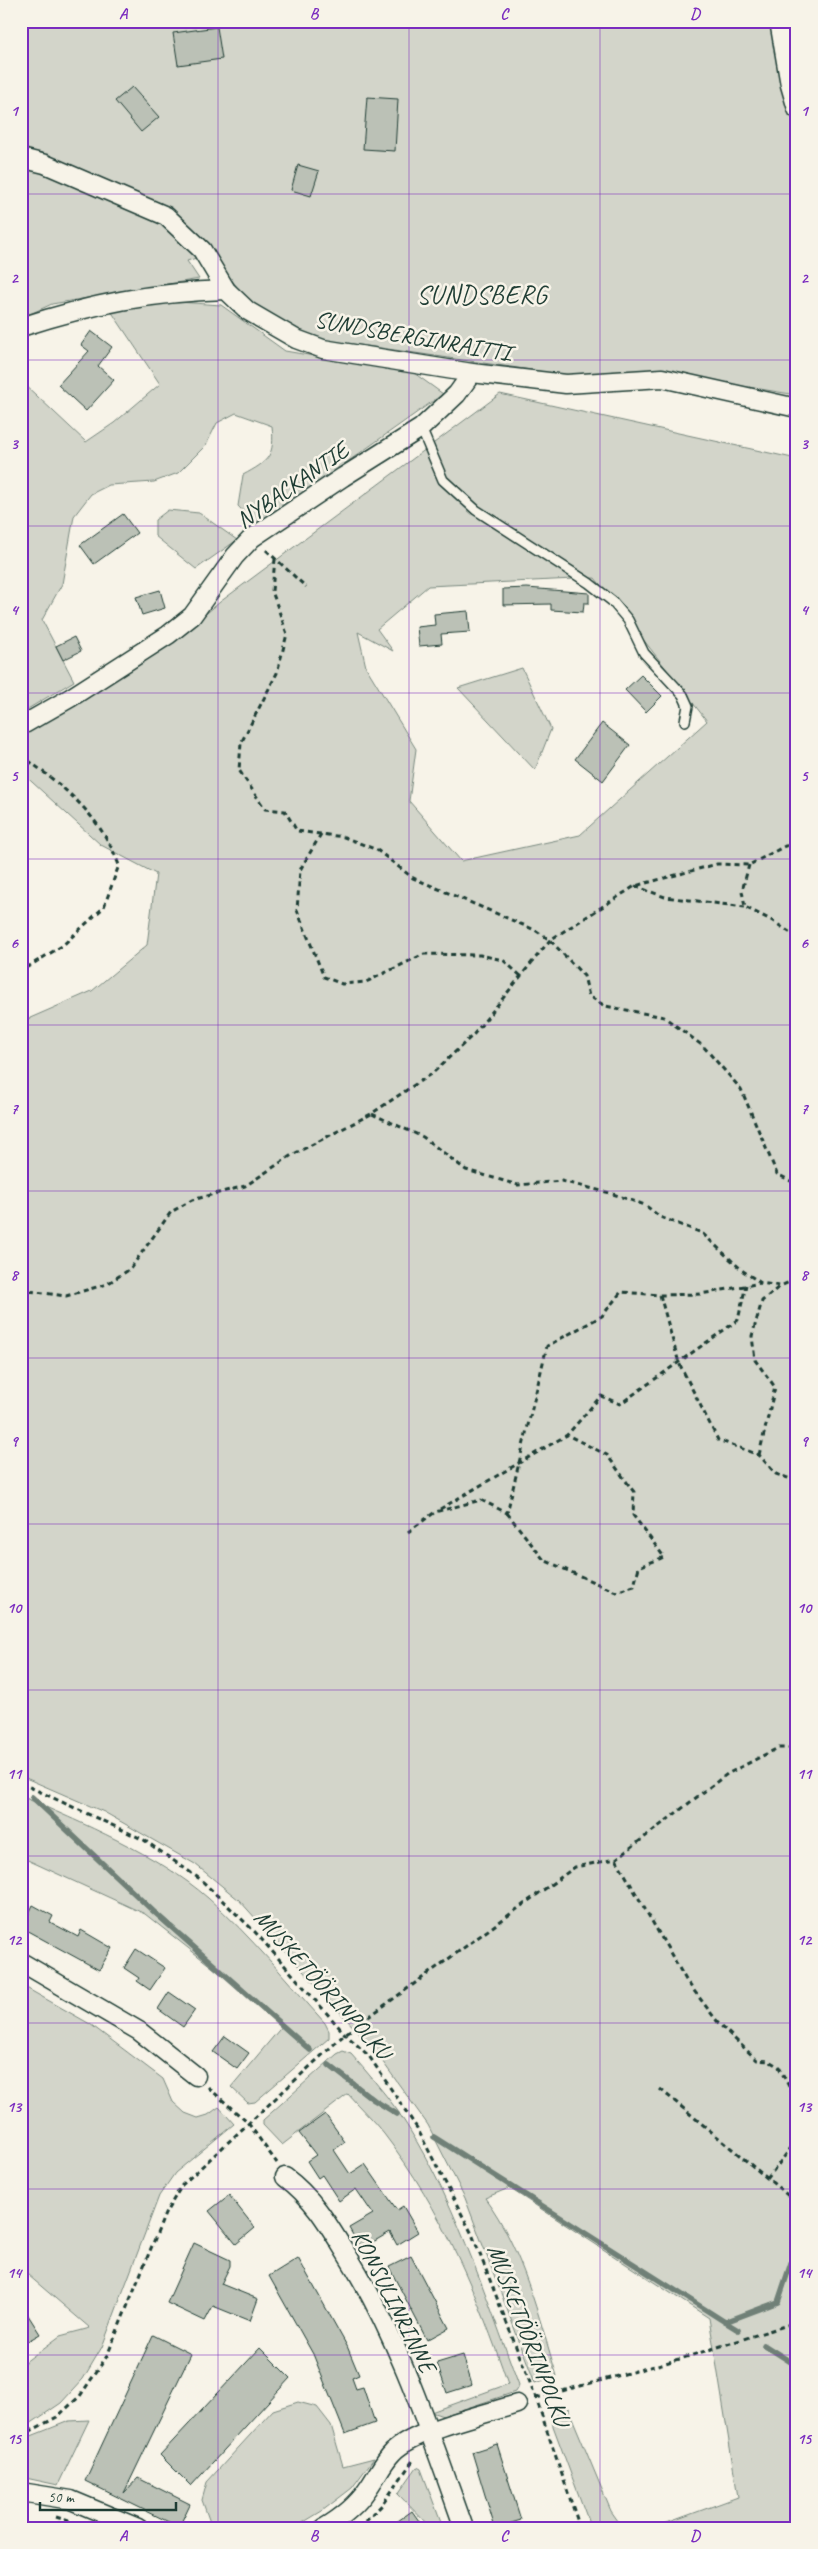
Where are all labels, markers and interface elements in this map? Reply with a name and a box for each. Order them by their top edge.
text: A [119,4,129,24]
text: B [310,4,320,24]
text: C [500,4,510,24]
text: D [690,4,701,24]
text: 1 [10,101,19,121]
text: 1 [800,101,809,121]
text: 2 [10,268,19,288]
text: 2 [800,268,809,288]
district label: SUNDSBERG [416,278,550,311]
street label: SUNDSBERGINRAITTI [312,304,518,369]
street label: NYBACKANTIE [230,433,357,535]
text: 3 [10,434,19,454]
text: 3 [800,434,809,454]
text: 4 [10,600,19,620]
text: 4 [800,600,809,620]
text: 5 [11,766,20,786]
text: 5 [801,766,810,786]
text: 6 [10,933,19,953]
text: 6 [800,933,809,953]
text: 7 [10,1099,19,1119]
text: 7 [800,1099,809,1119]
text: 8 [10,1265,19,1285]
text: 8 [800,1265,809,1285]
text: 9 [10,1431,19,1451]
text: 9 [800,1431,809,1451]
text: 10 [7,1598,23,1618]
text: 10 [797,1598,813,1618]
text: 11 [7,1764,23,1784]
text: 11 [797,1764,813,1784]
street label: MUSKETÖÖRINPOLKU [248,1903,401,2068]
text: 12 [7,1930,23,1950]
text: 12 [797,1930,813,1950]
text: 13 [7,2097,23,2117]
text: 13 [797,2097,813,2117]
street label: KONSULINRINNE [345,2224,444,2380]
street label: MUSKETÖÖRINPOLKU [481,2240,579,2433]
text: 14 [7,2263,23,2283]
text: 14 [797,2263,813,2283]
text: 15 [7,2429,23,2449]
text: 15 [797,2429,813,2449]
scale bar [40,2479,176,2511]
text: 50 m [48,2488,75,2507]
text: A [119,2526,129,2546]
text: B [310,2526,320,2546]
text: C [500,2526,510,2546]
text: D [690,2526,701,2546]

